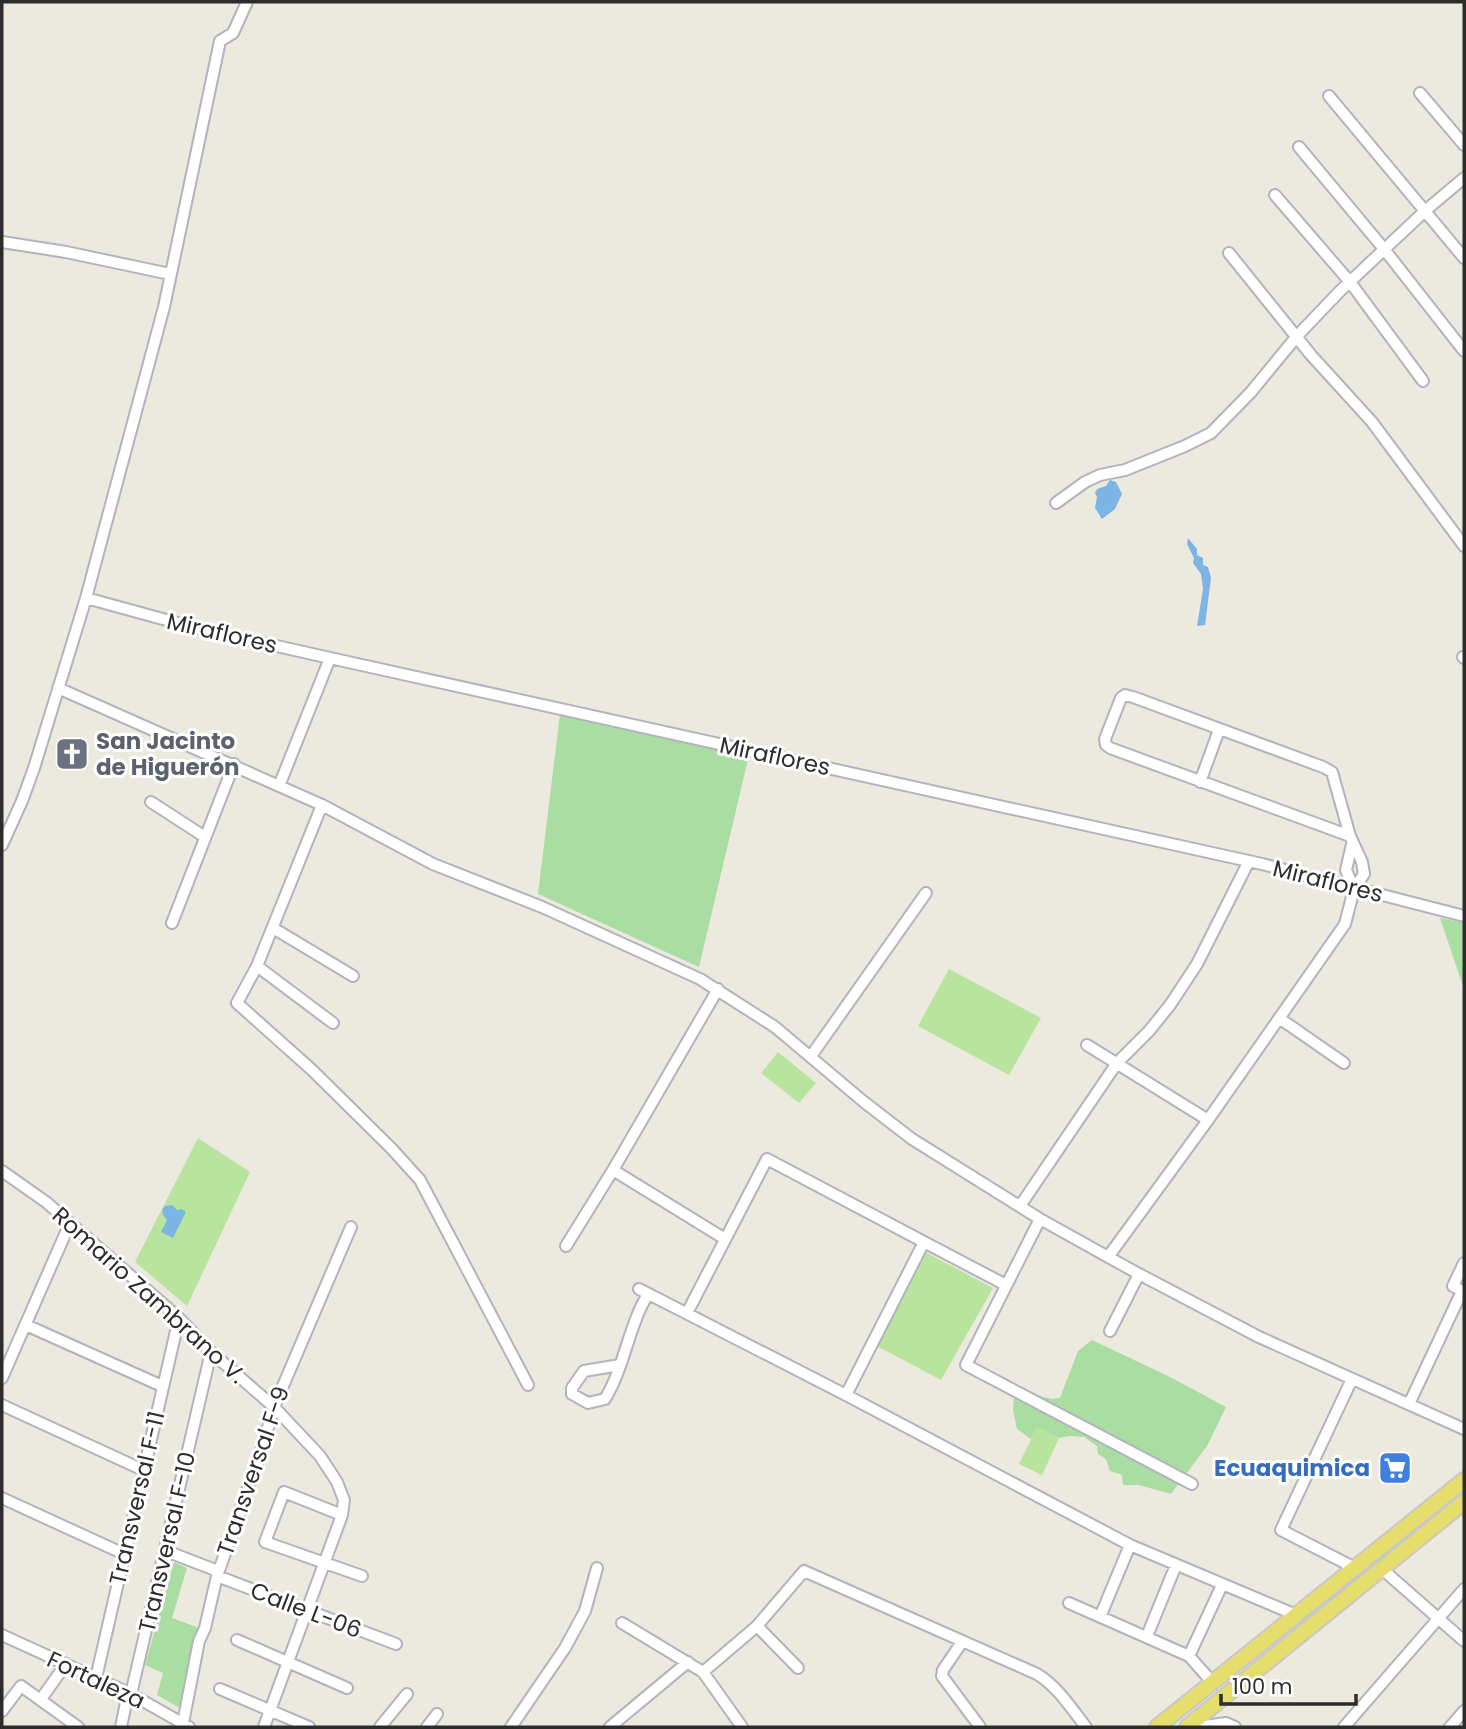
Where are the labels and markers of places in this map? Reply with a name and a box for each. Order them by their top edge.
place label: San Jacinto de Higuerón [96,725,240,783]
church icon: San Jacinto de Higuerón [53,735,91,773]
supermarket icon: Ecuaquimica [1376,1449,1414,1487]
place label: Ecuaquimica [1214,1452,1370,1484]

